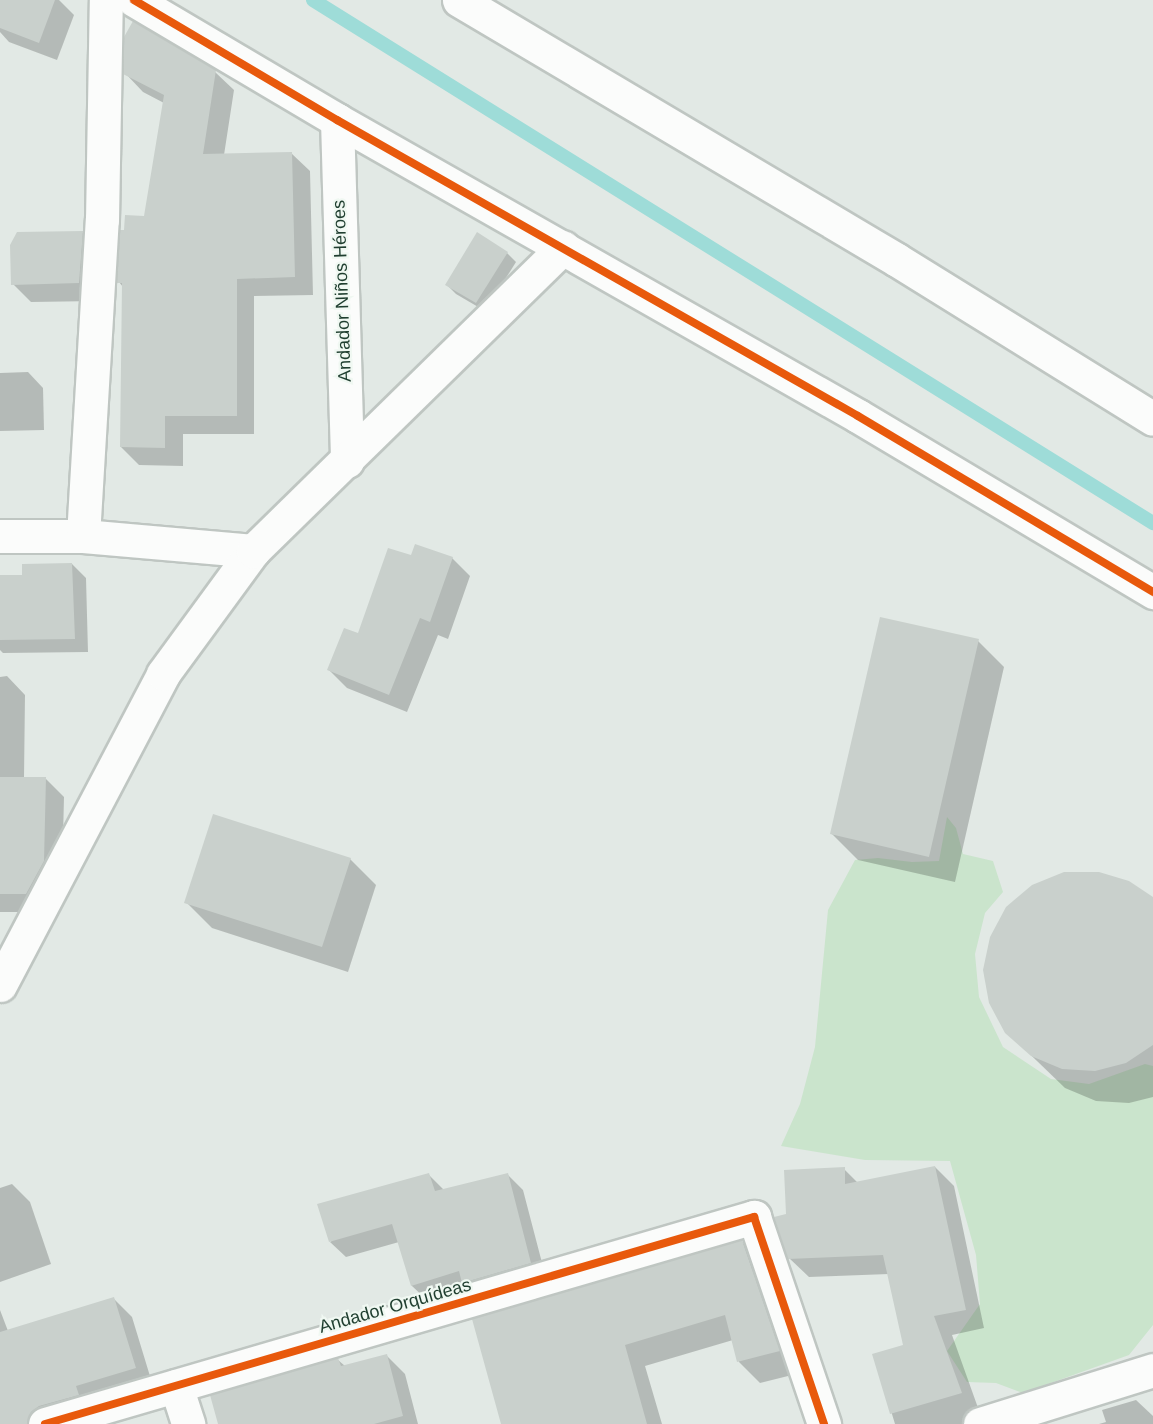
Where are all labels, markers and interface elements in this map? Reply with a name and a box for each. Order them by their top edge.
street label: Andador Niños Héroes [328,200,356,382]
street label: Andador Orquídeas [317,1274,473,1338]

